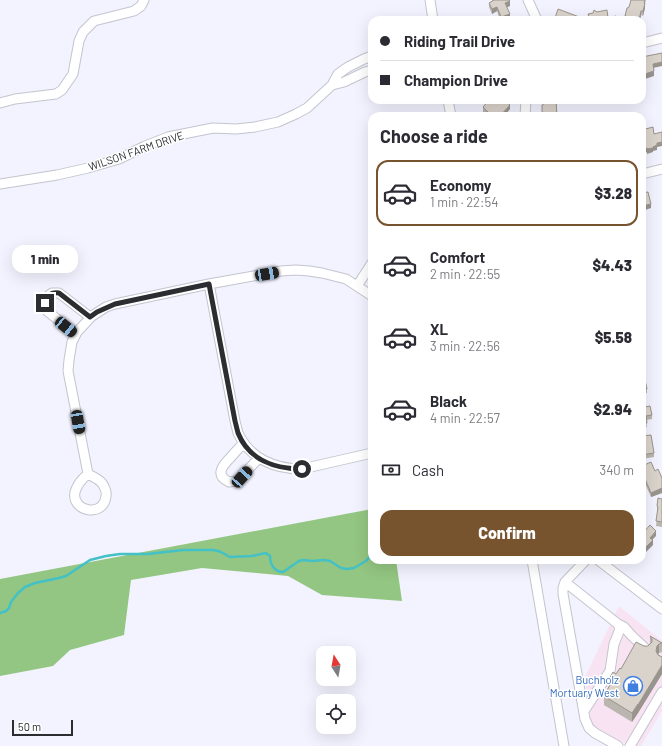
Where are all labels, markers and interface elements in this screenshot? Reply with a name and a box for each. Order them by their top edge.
text: Riding Trail Drive [404,32,515,50]
text: Champion Drive [404,71,508,89]
text: Choose a ride [380,125,488,147]
street label: WILSON FARM DRIVE [86,128,186,173]
icon: car [382,175,418,211]
text: Economy [430,176,491,194]
text: $3.28 [594,184,632,202]
text: 1 min · 22:54 [430,194,498,210]
callout: 1 min [12,245,78,273]
icon: car [382,247,418,283]
text: Comfort [430,248,485,266]
text: 1 min [31,251,59,267]
text: $4.43 [592,256,632,274]
car [254,266,280,282]
text: 2 min · 22:55 [430,266,500,282]
route end [36,294,54,312]
car [53,315,79,339]
icon: car [382,319,418,355]
text: XL [430,320,448,338]
text: $5.58 [595,328,632,346]
text: 3 min · 22:56 [430,338,500,354]
icon: car [382,391,418,427]
text: Black [430,392,467,410]
text: $2.94 [593,400,632,418]
car [70,409,86,435]
text: 4 min · 22:57 [430,410,500,426]
icon: cash [380,459,402,481]
route start [293,460,311,478]
text: Cash [412,461,444,479]
text: 340 m [599,462,634,478]
car [230,464,254,490]
button: Confirm [380,510,634,556]
north arrow [316,646,356,686]
map controls [316,646,356,734]
place label: Buchholz Mortuary West [550,673,619,699]
shop icon: Buchholz Mortuary West [622,675,644,697]
button: locate [316,694,356,734]
scale bar [12,718,73,737]
text: 50 m [18,720,41,733]

